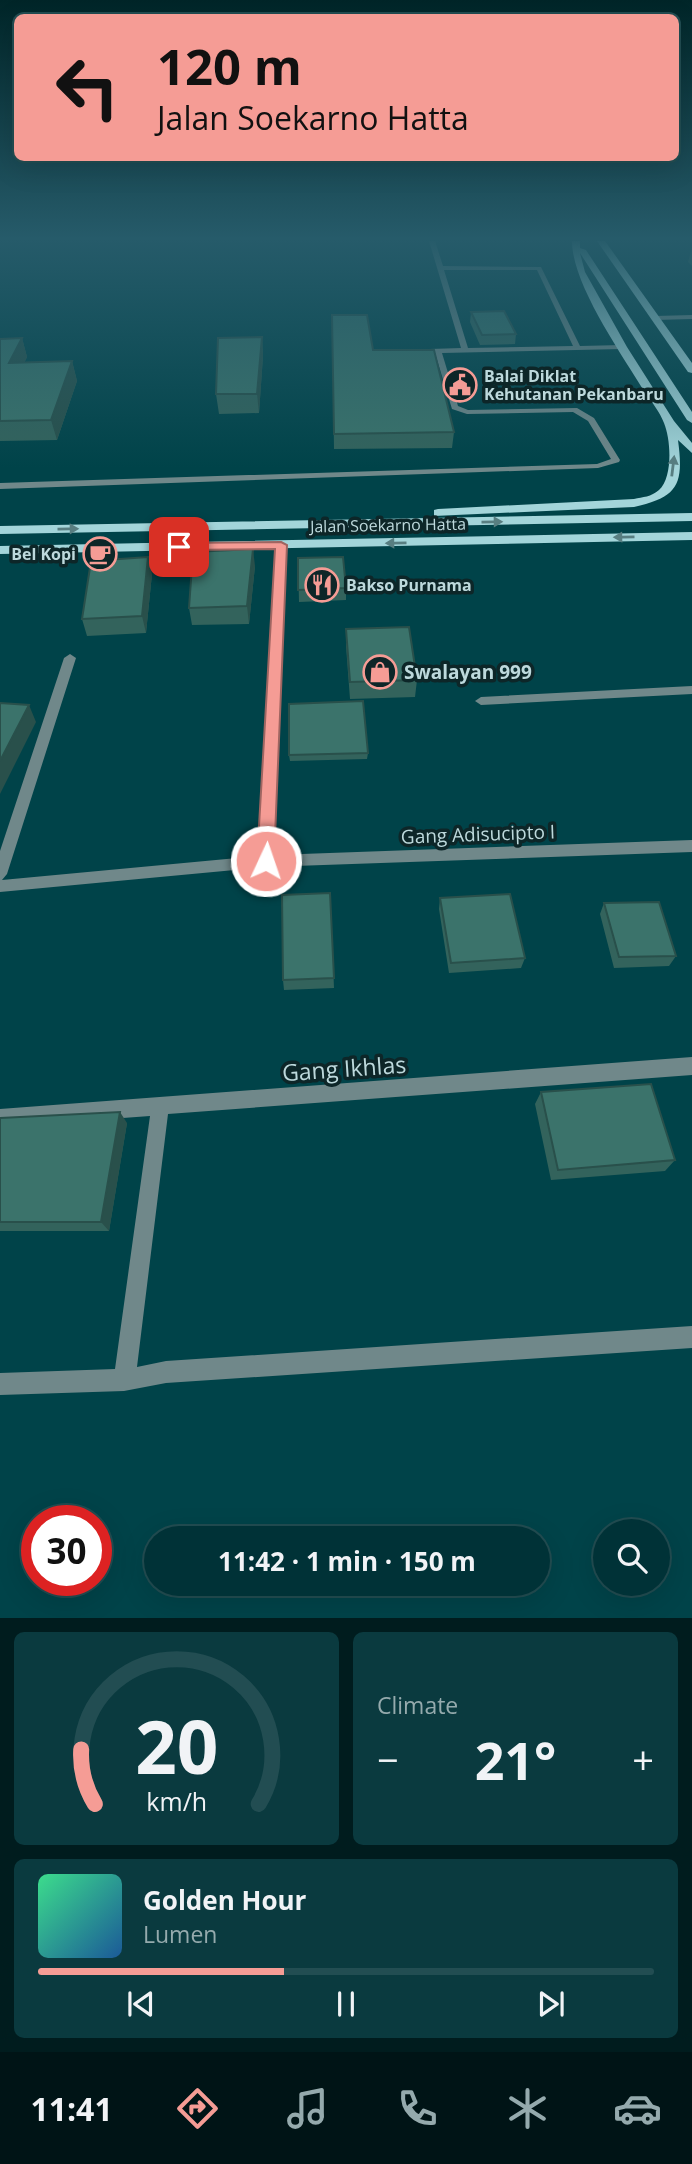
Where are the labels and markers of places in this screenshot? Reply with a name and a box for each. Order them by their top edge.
place label: Balai Diklat Kehutanan Pekanbaru [484,365,664,405]
public building icon: Balai Diklat Kehutanan Pekanbaru [441,366,479,404]
pin [149,517,209,577]
cafe icon: Bel Kopi [81,535,119,573]
place label: Bel Kopi [11,543,76,565]
restaurant icon: Bakso Purnama [303,566,341,604]
place label: Bakso Purnama [346,574,472,596]
shop icon: Swalayan 999 [361,653,399,691]
place label: Swalayan 999 [404,659,532,685]

